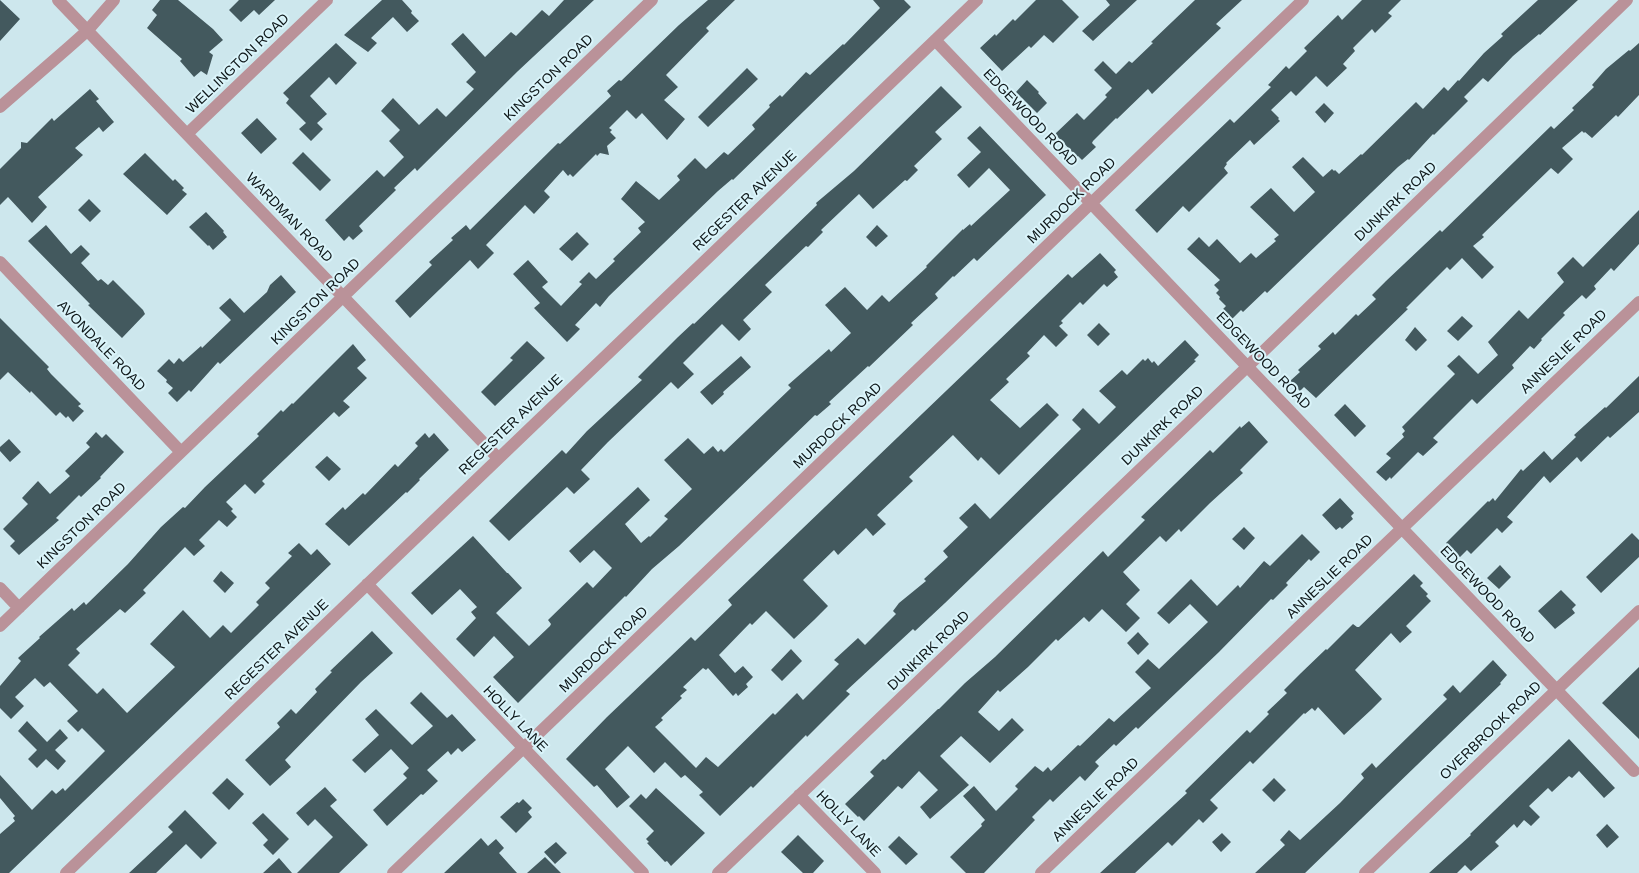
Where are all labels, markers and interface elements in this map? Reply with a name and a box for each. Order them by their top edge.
street label: WELLINGTON ROAD [183,10,293,118]
street label: KINGSTON ROAD [501,31,597,125]
street label: EDGEWOOD ROAD [979,66,1081,170]
street label: REGESTER AVENUE [690,147,800,255]
street label: MURDOCK ROAD [1024,154,1120,248]
street label: DUNKIRK ROAD [1352,159,1440,245]
street label: WARDMAN ROAD [242,170,336,266]
street label: KINGSTON ROAD [268,255,364,349]
street label: AVONDALE ROAD [53,297,149,395]
street label: ANNESLIE ROAD [1517,307,1611,397]
street label: EDGEWOOD ROAD [1212,309,1314,413]
street label: REGESTER AVENUE [456,371,566,479]
street label: MURDOCK ROAD [790,379,886,473]
street label: DUNKIRK ROAD [1119,383,1207,469]
street label: KINGSTON ROAD [34,479,130,573]
street label: ANNESLIE ROAD [1283,532,1377,622]
street label: EDGEWOOD ROAD [1436,543,1538,647]
street label: REGESTER AVENUE [222,596,332,704]
street label: MURDOCK ROAD [556,603,652,697]
street label: DUNKIRK ROAD [885,608,973,694]
street label: OVERBROOK ROAD [1437,678,1545,784]
street label: HOLLY LANE [479,682,551,756]
street label: ANNESLIE ROAD [1049,755,1143,845]
street label: HOLLY LANE [812,787,884,861]

